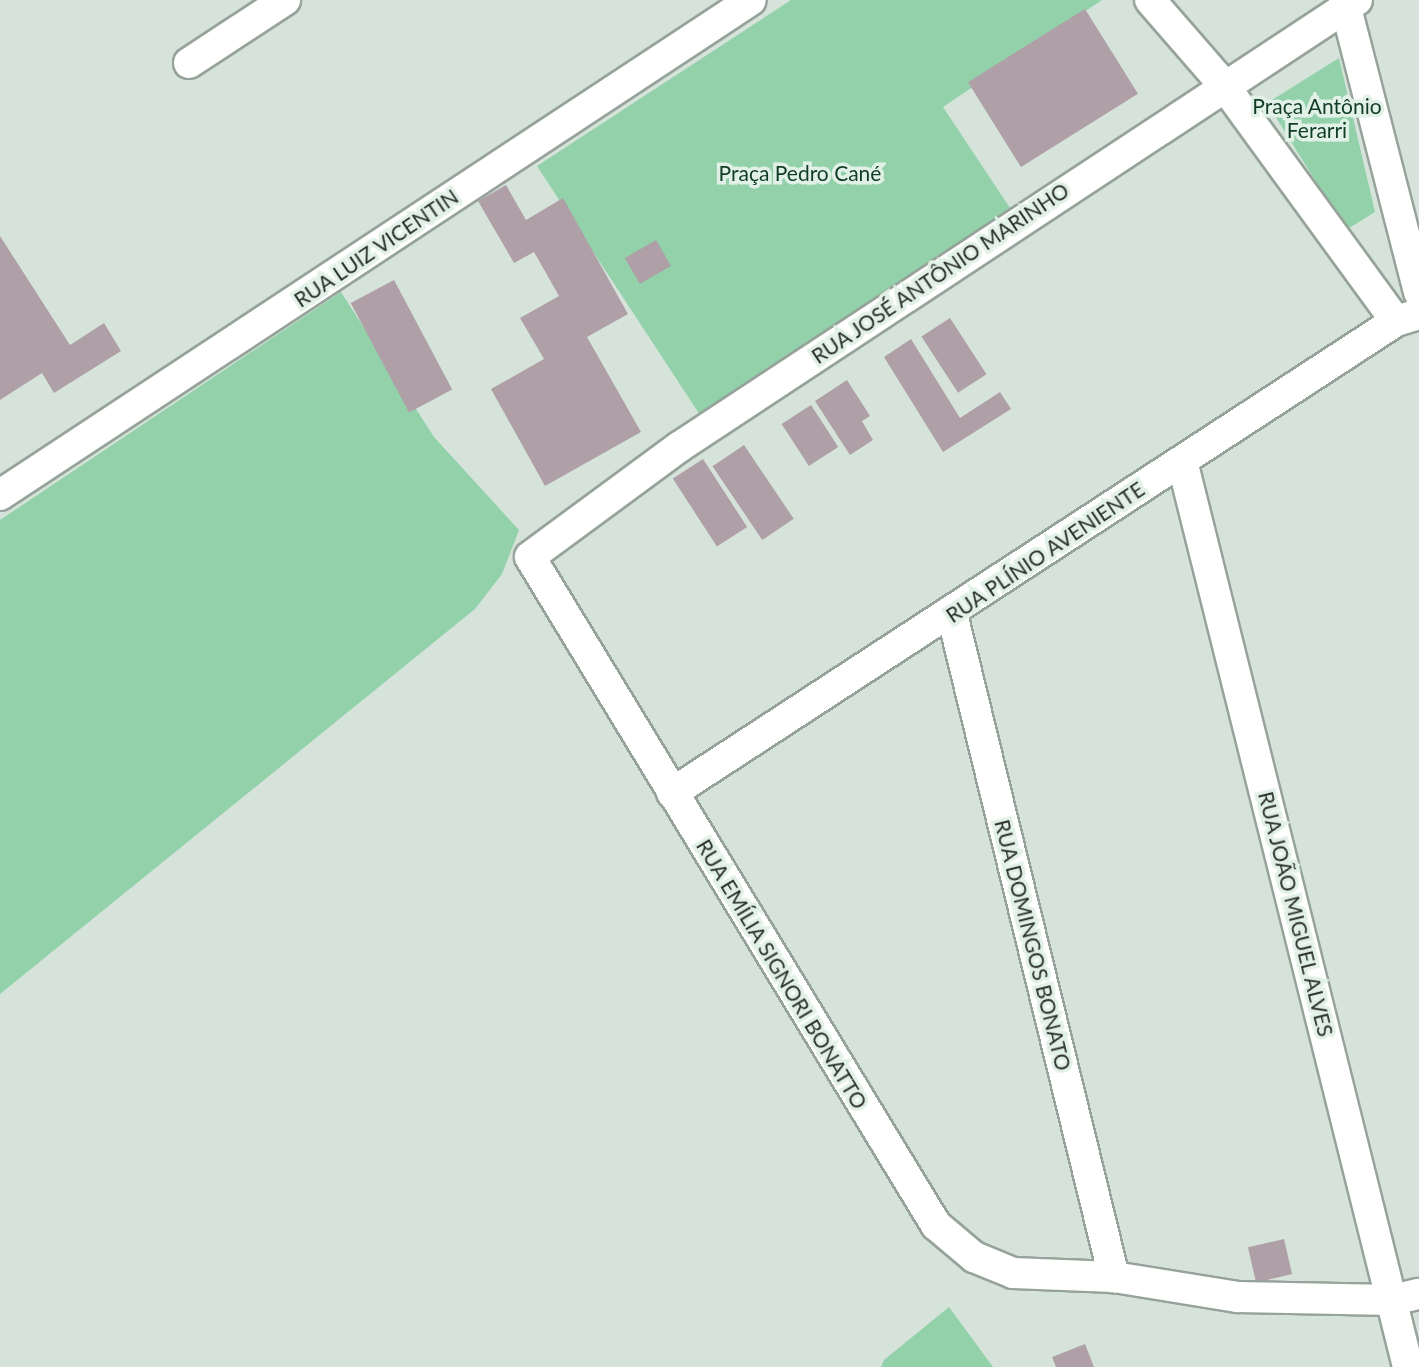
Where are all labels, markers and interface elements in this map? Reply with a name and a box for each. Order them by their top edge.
park label: Praça Antônio Ferarri [1252,93,1382,143]
park label: Praça Pedro Cané [719,160,881,186]
street label: RUA JOSÉ ANTÔNIO MARINHO [806,177,1074,369]
street label: RUA LUIZ VICENTIN [289,183,463,313]
street label: RUA PLÍNIO AVENIENTE [940,476,1150,628]
street label: RUA JOÃO MIGUEL ALVES [1253,788,1339,1040]
street label: RUA DOMINGOS BONATO [989,817,1077,1073]
street label: RUA EMÍLIA SIGNORI BONATTO [691,834,873,1114]

